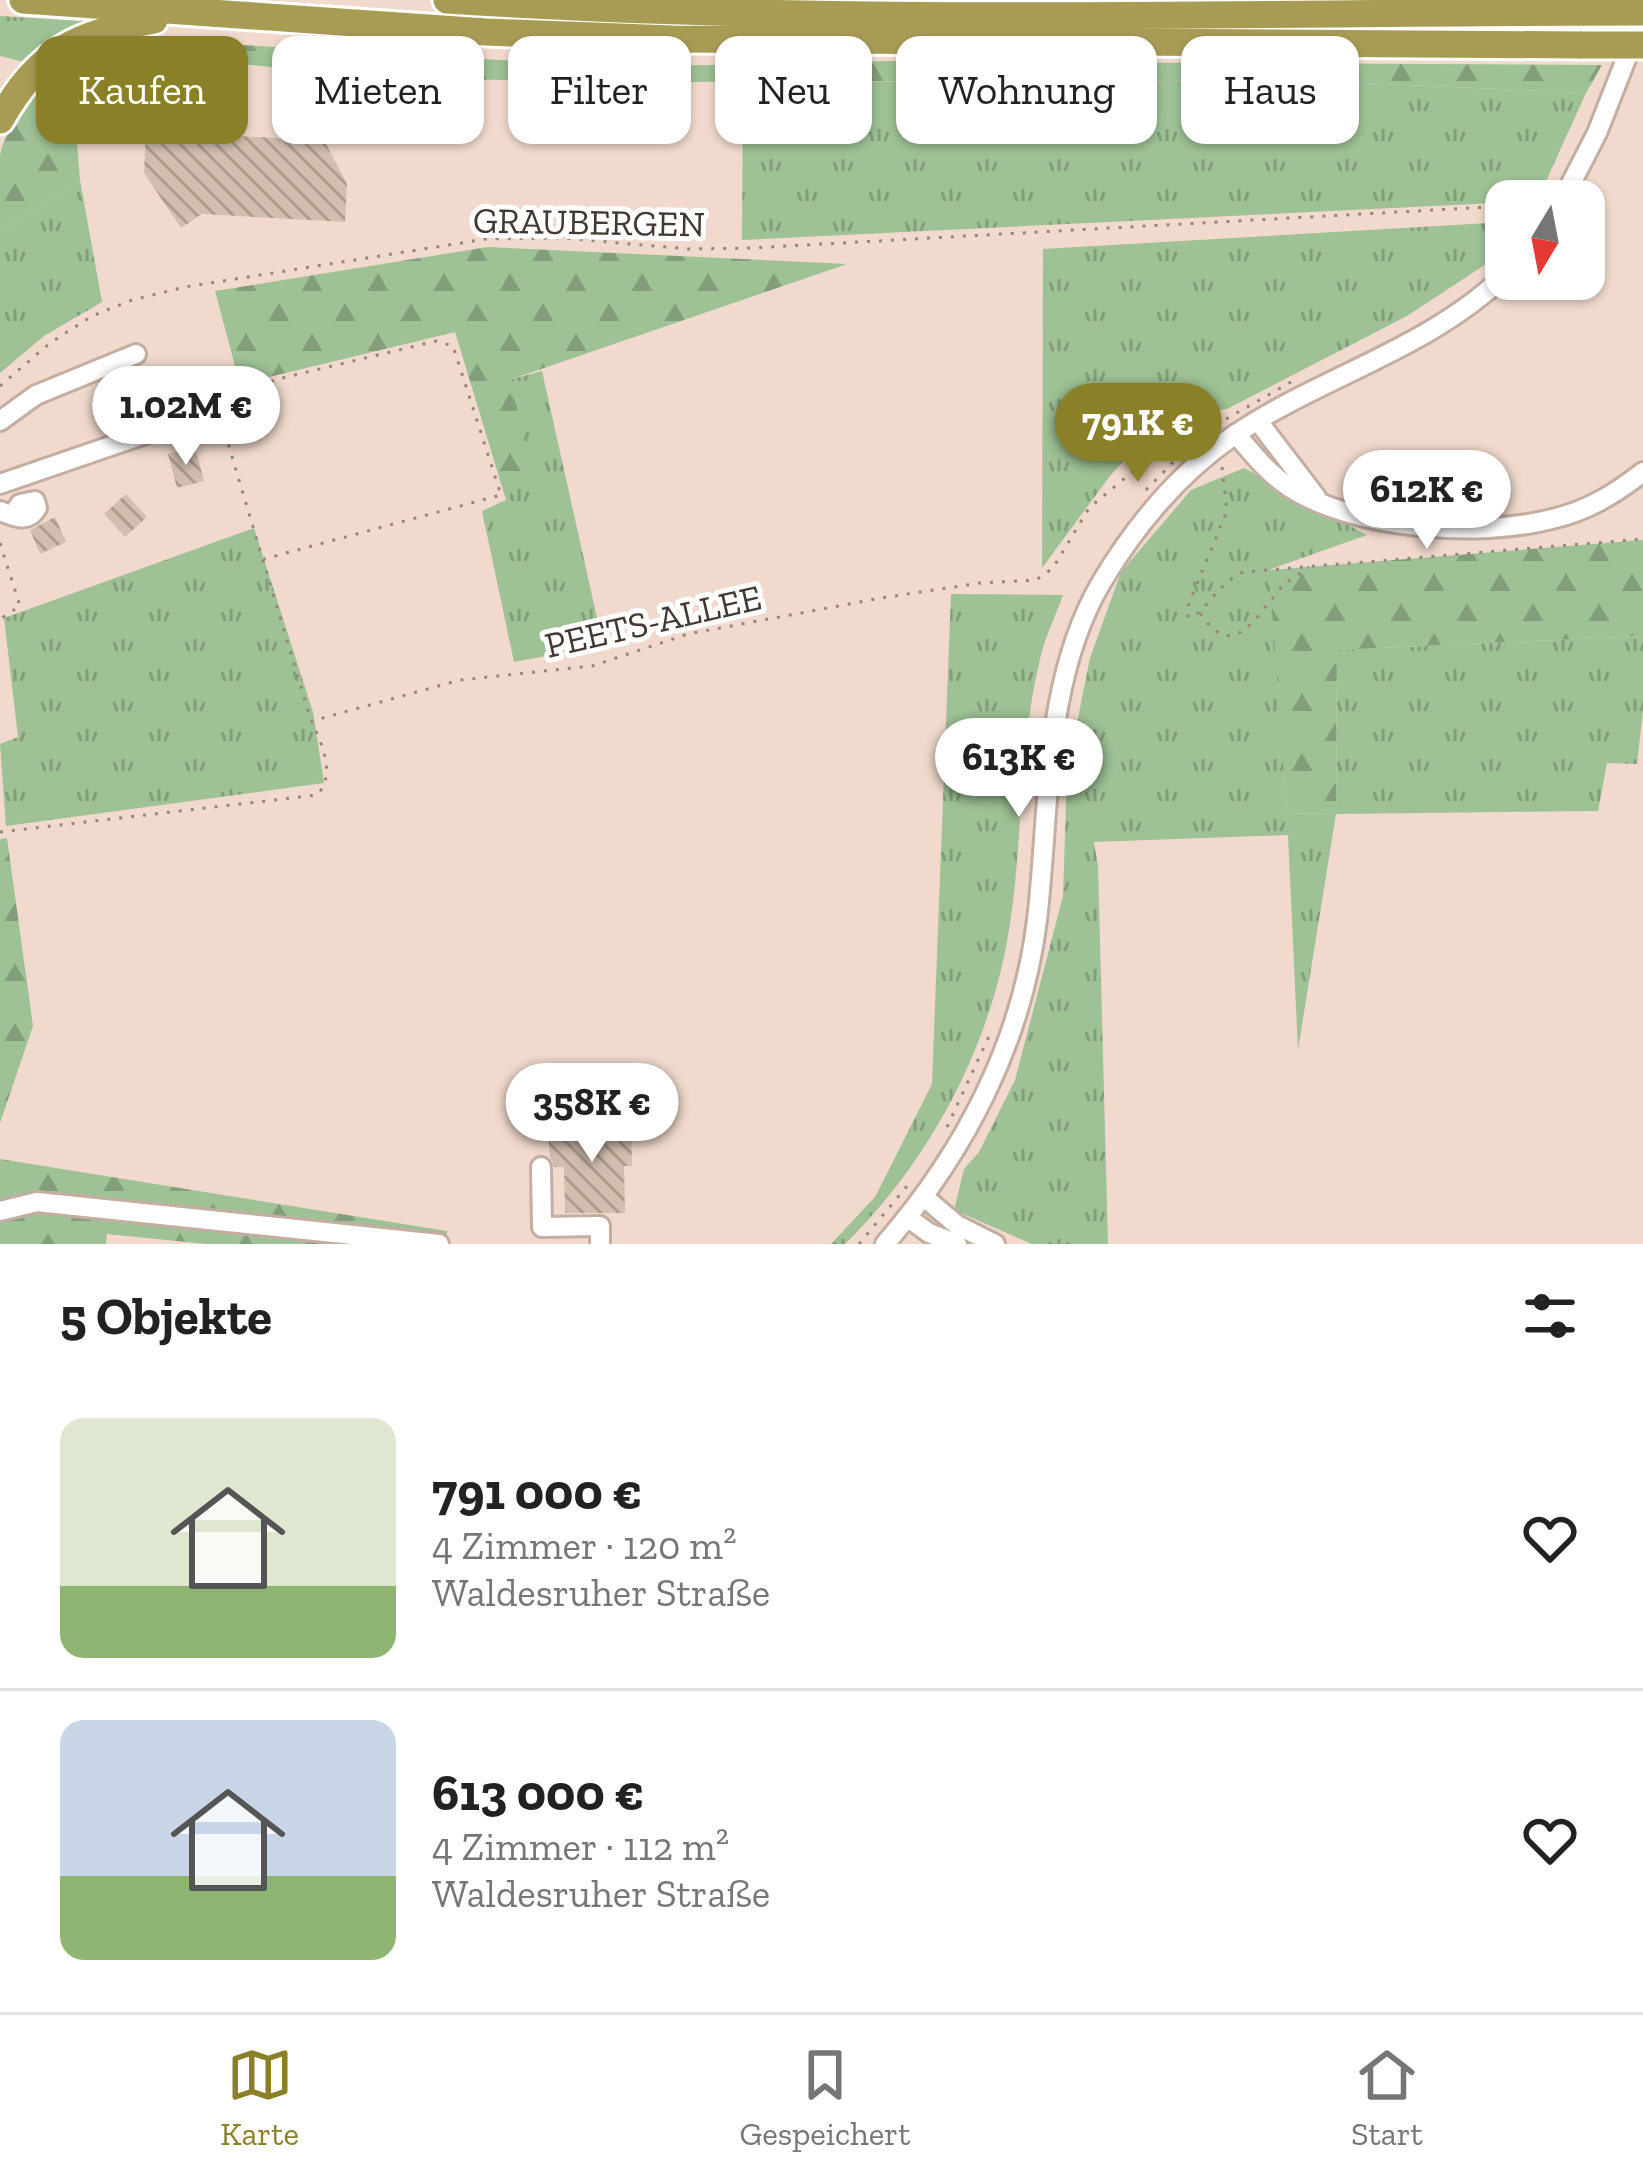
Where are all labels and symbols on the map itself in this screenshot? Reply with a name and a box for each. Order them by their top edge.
north arrow [1485,180,1605,300]
street label: GRAUBERGEN [473,198,705,246]
pin: 1.02M € [75,366,297,468]
pin: 791K € [1040,383,1236,485]
pin: 612K € [1329,450,1525,552]
street label: PEETS-ALLEE [541,575,765,667]
pin: 613K € [921,718,1117,820]
pin: 358K € [494,1063,690,1165]

